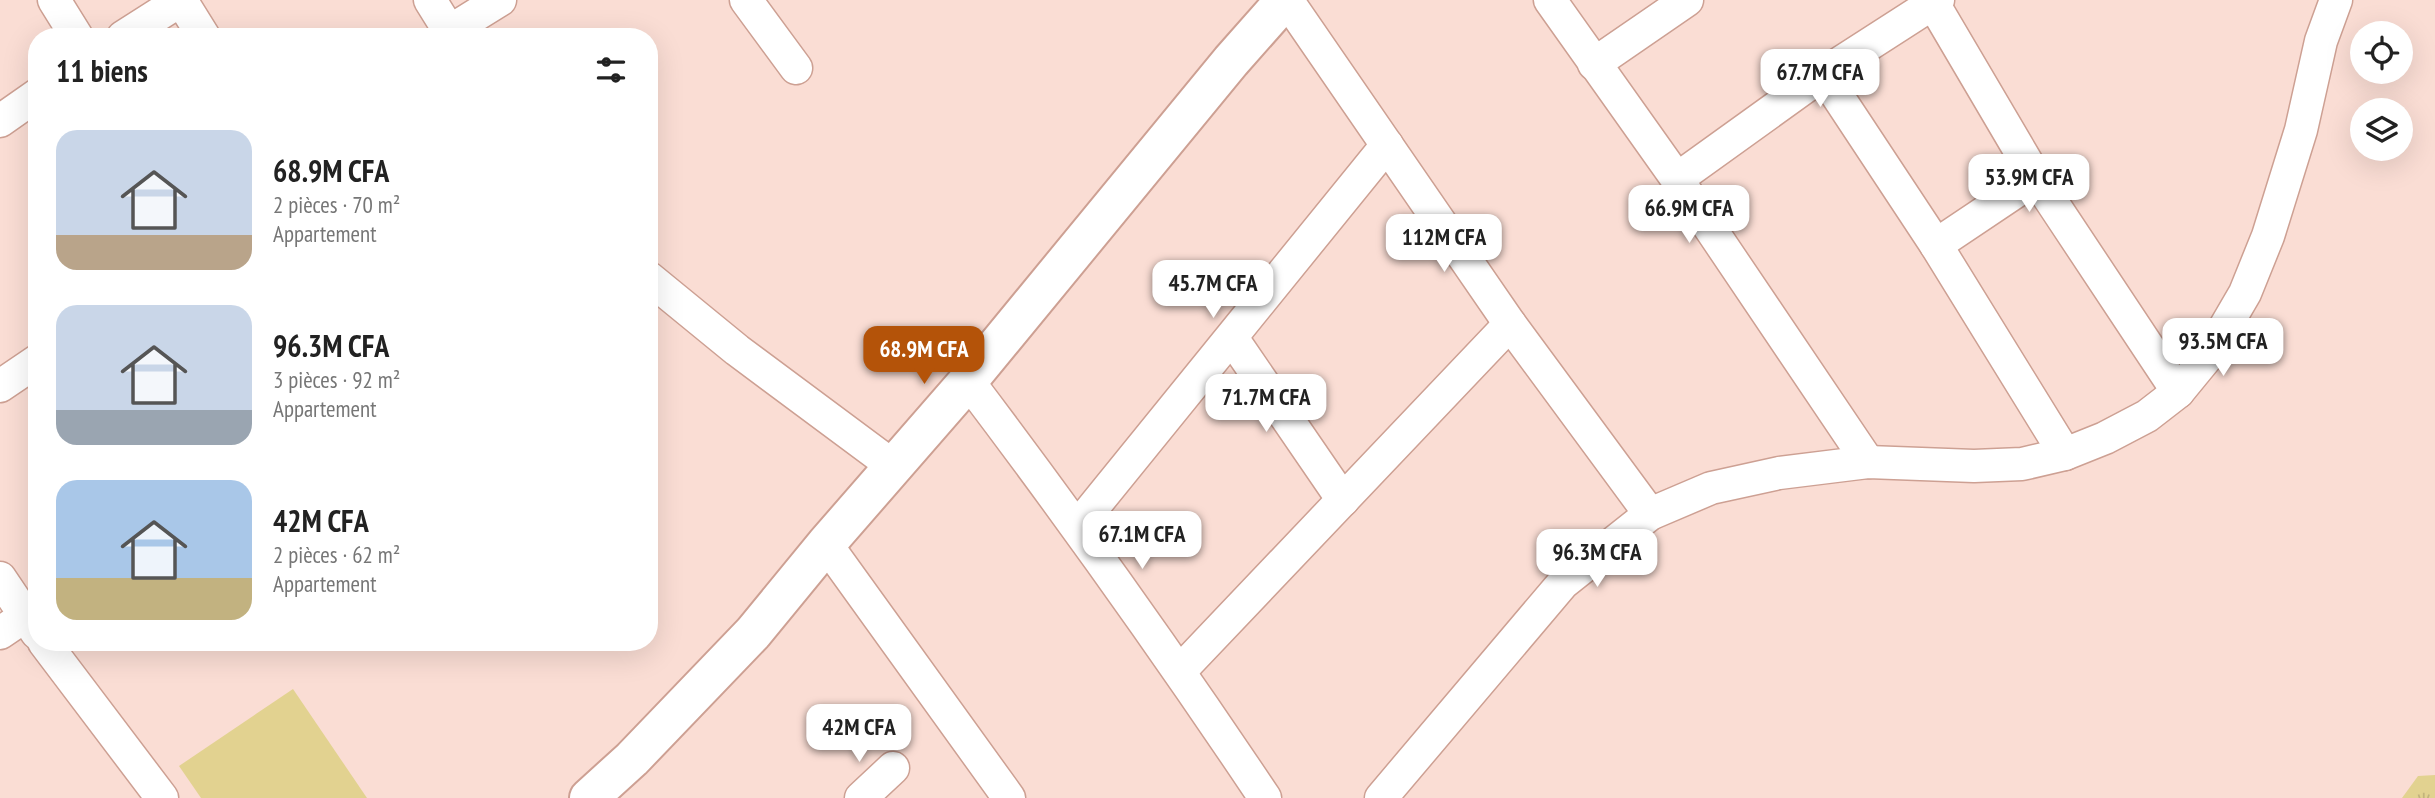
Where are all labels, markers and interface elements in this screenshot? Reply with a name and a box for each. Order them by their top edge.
map controls [2350,21,2413,161]
button: locate [2350,21,2413,84]
pin: 67.7M CFA [1740,50,1900,109]
text: 11 biens [56,51,148,90]
icon: filters [592,51,630,89]
text: 67.7M CFA [1777,57,1863,86]
button: layers [2350,98,2413,161]
text: 68.9M CFA [273,151,389,190]
pin: 53.9M CFA [1949,154,2109,214]
icon: home [112,158,196,242]
text: 53.9M CFA [1984,162,2074,191]
pin: 66.9M CFA [1609,186,1769,245]
text: 2 pièces · 70 m² [273,190,400,219]
text: 66.9M CFA [1644,193,1734,222]
pin: 112M CFA [1372,215,1516,274]
text: Appartement [273,219,376,248]
text: 112M CFA [1402,222,1486,251]
pin: 45.7M CFA [1133,260,1293,320]
text: 45.7M CFA [1168,268,1258,297]
pin: 93.5M CFA [2143,318,2303,378]
text: 96.3M CFA [273,326,389,365]
pin: 68.9M CFA [844,326,1004,386]
text: 93.5M CFA [2178,326,2268,355]
icon: home [112,333,196,417]
text: 68.9M CFA [879,334,969,363]
text: 3 pièces · 92 m² [273,365,400,394]
pin: 71.7M CFA [1186,374,1346,434]
text: 71.7M CFA [1221,382,1311,411]
text: Appartement [273,394,376,423]
text: 42M CFA [273,501,369,540]
icon: home [112,508,196,592]
pin: 67.1M CFA [1062,512,1222,571]
text: 67.1M CFA [1099,519,1185,548]
pin: 96.3M CFA [1517,530,1677,589]
text: 96.3M CFA [1552,537,1642,566]
text: 2 pièces · 62 m² [273,540,400,569]
text: Appartement [273,569,376,598]
pin: 42M CFA [794,704,924,764]
text: 42M CFA [822,712,896,741]

